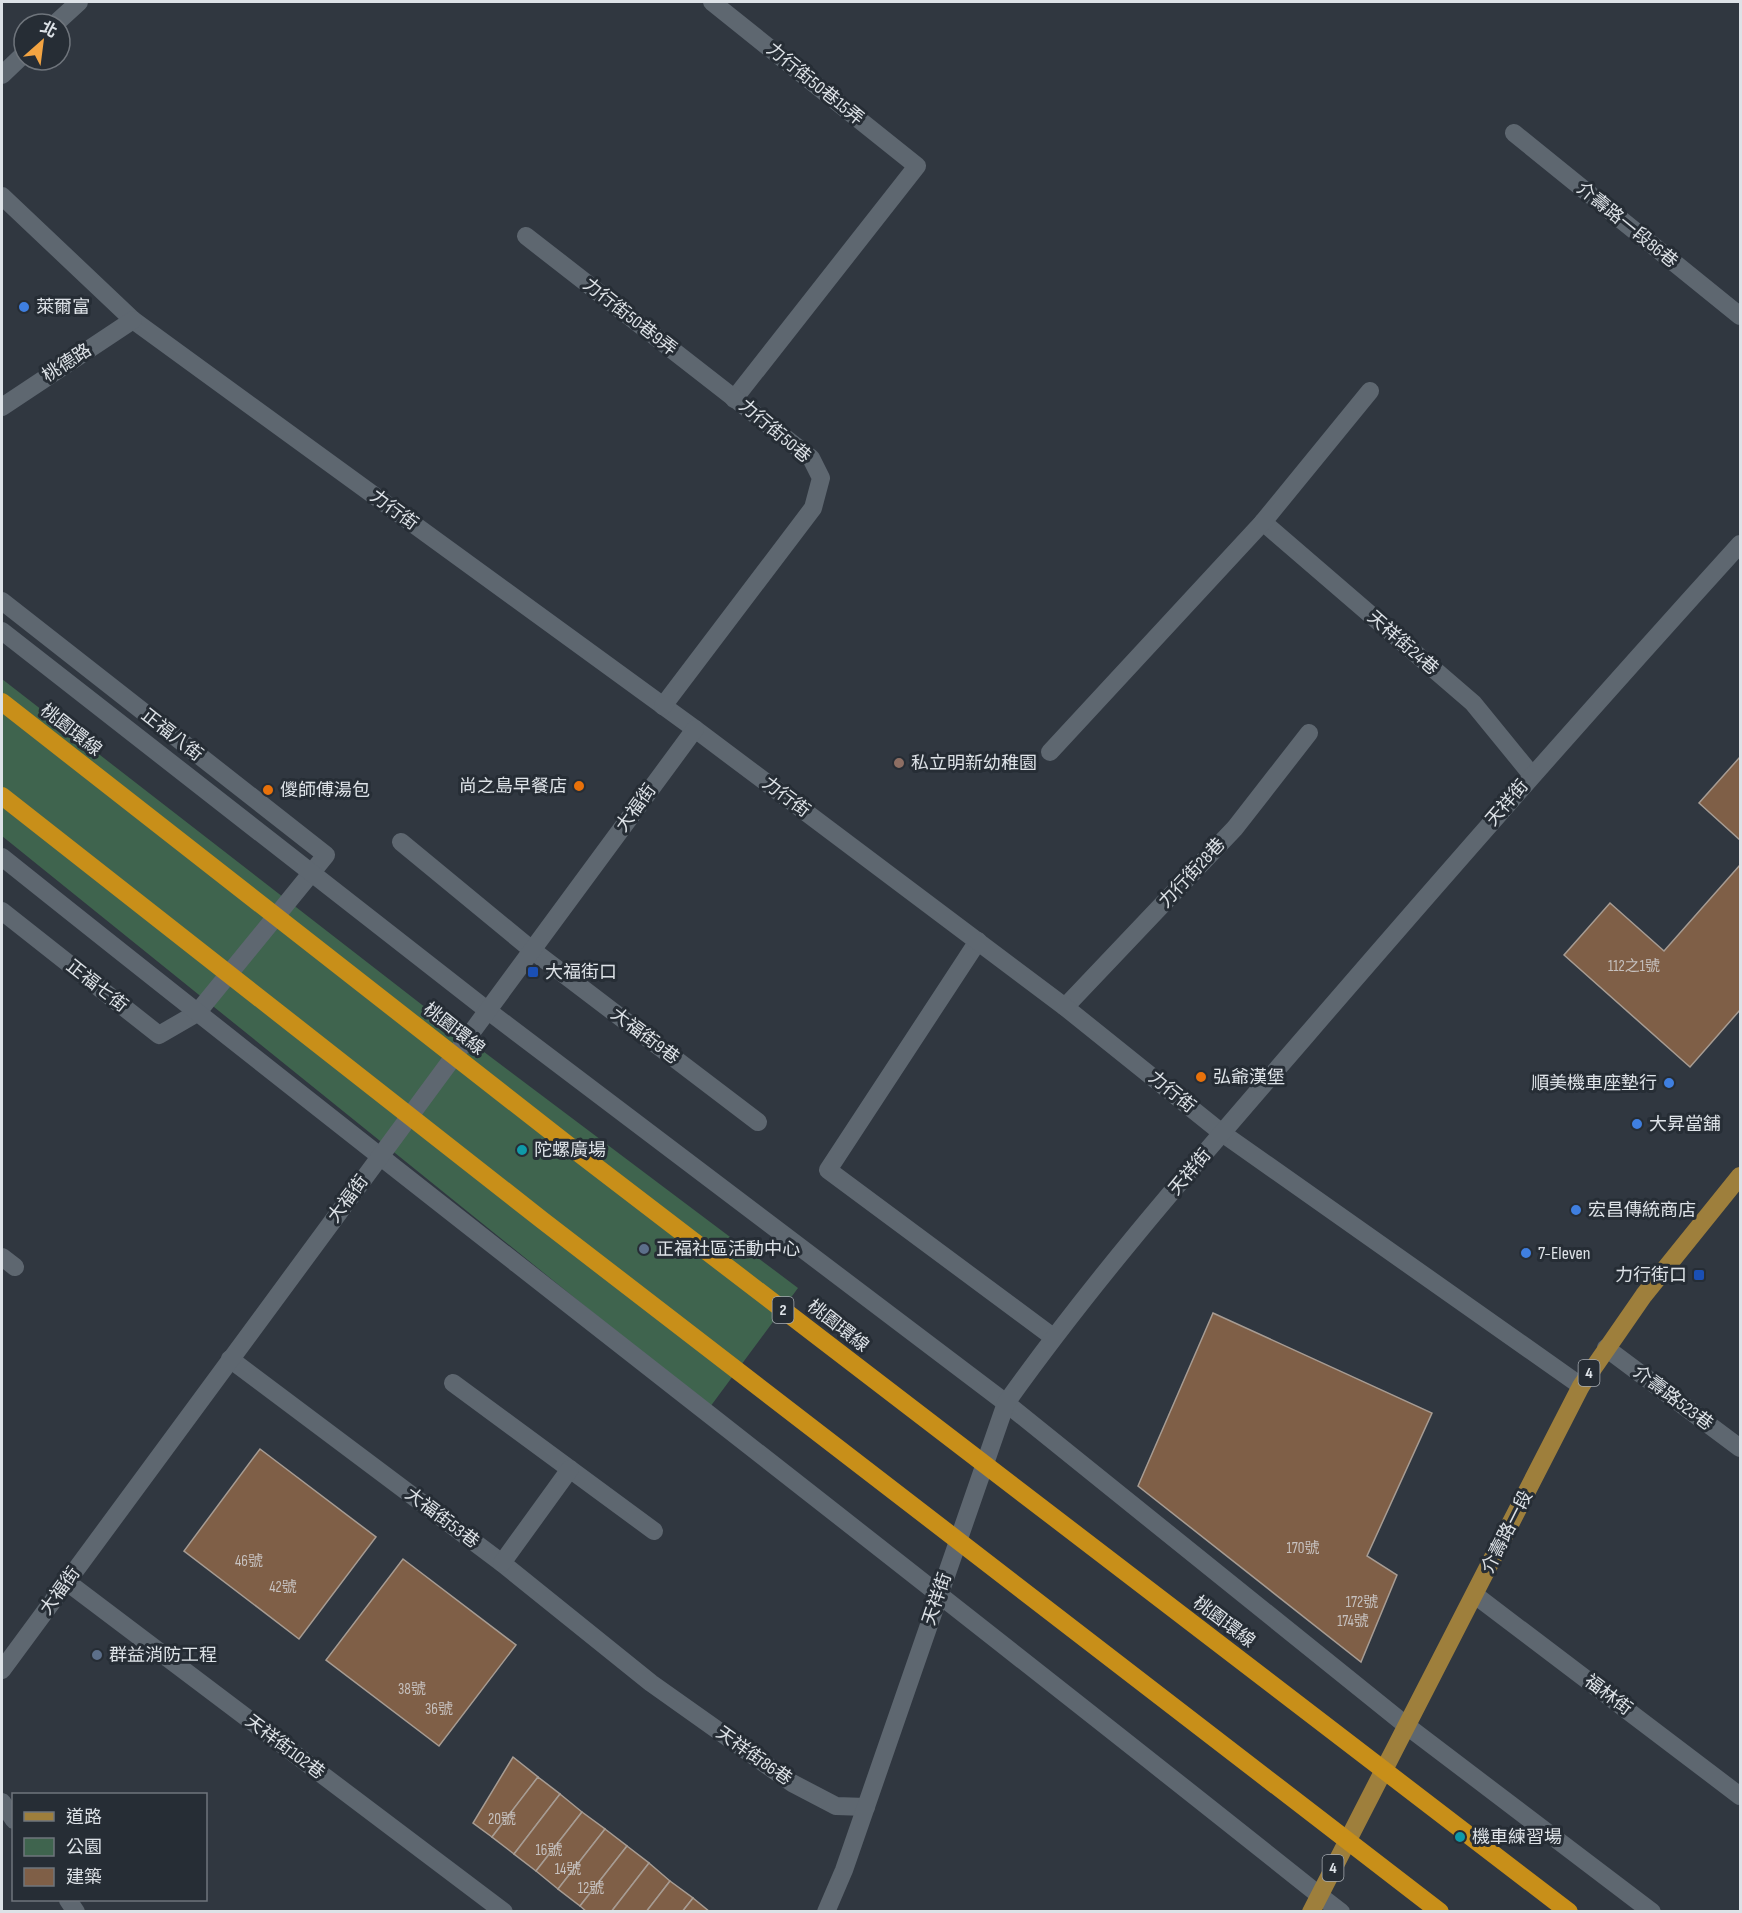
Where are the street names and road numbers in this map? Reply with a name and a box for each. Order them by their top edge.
street label: 力行街50巷15弄 [762,38,868,130]
street label: 介壽路一段86巷 [1572,178,1682,272]
street label: 力行街50巷9弄 [579,274,681,360]
street label: 桃德路 [39,339,95,387]
street label: 力行街50巷 [735,395,815,467]
street label: 力行街 [366,486,422,534]
street label: 天祥街24巷 [1363,607,1443,679]
street label: 桃園環線 [36,700,106,760]
street label: 正福八街 [137,705,207,765]
street label: 力行街 [758,772,814,822]
street label: 天祥街 [1481,776,1533,830]
street label: 大福街 [612,780,660,836]
street label: 力行街28巷 [1155,834,1229,912]
street label: 正福七街 [62,956,132,1016]
street label: 桃園環線 [419,999,489,1059]
street label: 大福街9巷 [607,1004,683,1068]
street label: 力行街 [1144,1067,1200,1117]
street label: 天祥街 [1165,1145,1215,1199]
street label: 大福街 [323,1171,373,1227]
street label: 桃園環線 [803,1296,873,1356]
road number: 2 [772,1297,794,1323]
road number: 4 [1578,1360,1600,1386]
street label: 介壽路523巷 [1629,1361,1717,1435]
street label: 大福街53巷 [401,1484,483,1552]
street label: 介壽路一段 [1477,1487,1537,1577]
street label: 大福街 [36,1563,84,1619]
street label: 天祥街 [918,1570,956,1628]
street label: 桃園環線 [1189,1592,1259,1652]
street label: 福林街 [1580,1670,1636,1720]
street label: 天祥街102巷 [241,1710,329,1784]
street label: 天祥街86巷 [712,1722,796,1790]
road number: 4 [1322,1855,1344,1881]

